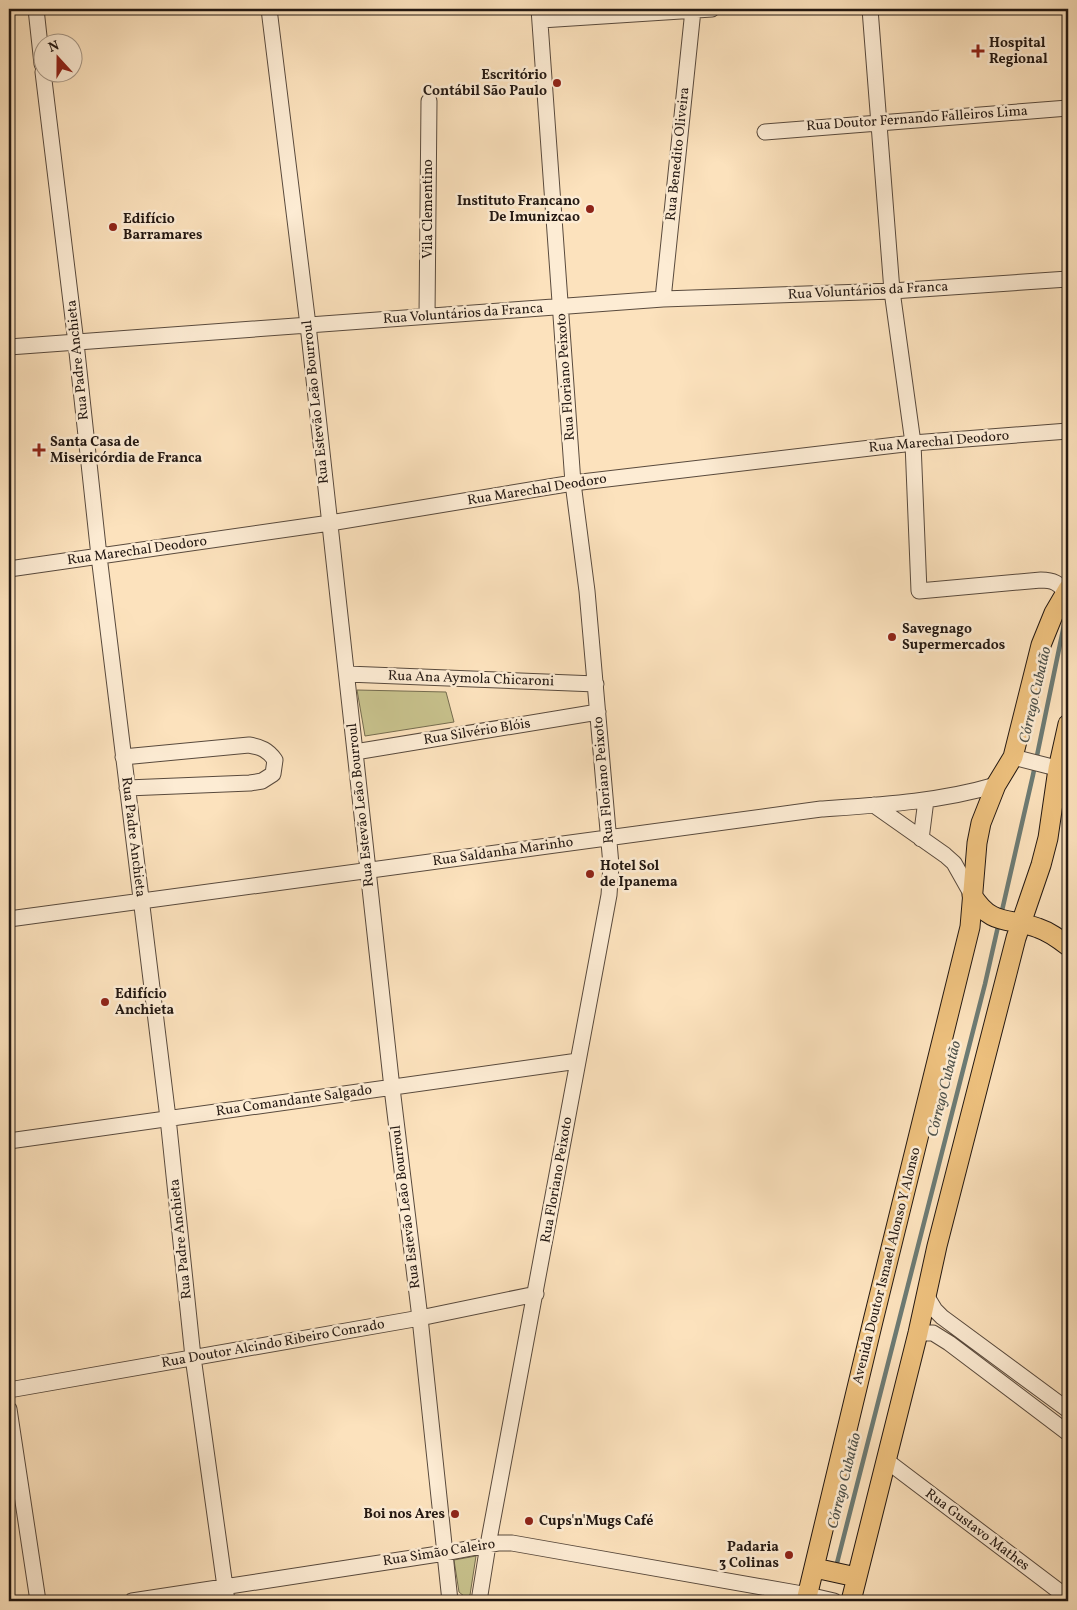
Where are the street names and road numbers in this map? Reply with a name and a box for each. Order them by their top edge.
street label: Rua Benedito Oliveira [662,86,694,222]
street label: Rua Doutor Fernando Falleiros Lima [806,102,1028,136]
street label: Vila Clementino [419,159,438,259]
street label: Rua Voluntários da Franca [787,277,949,305]
street label: Rua Padre Anchieta [62,299,94,421]
street label: Rua Voluntários da Franca [382,299,544,329]
street label: Rua Floriano Peixoto [552,313,580,441]
street label: Rua Estevão Leão Bourroul [298,319,334,485]
street label: Rua Marechal Deodoro [868,426,1010,458]
street label: Rua Marechal Deodoro [466,470,608,510]
street label: Rua Marechal Deodoro [66,532,208,570]
street label: Rua Ana Aymola Chicaroni [388,667,554,691]
street label: Rua Silvério Blóis [422,714,532,750]
street label: Rua Floriano Peixoto [589,716,619,844]
street label: Rua Estevão Leão Bourroul [343,722,379,888]
street label: Rua Padre Anchieta [116,776,150,898]
street label: Rua Saldanha Marinho [432,833,574,871]
street label: Rua Comandante Salgado [215,1081,373,1121]
street label: Rua Floriano Peixoto [537,1115,577,1245]
street label: Rua Estevão Leão Bourroul [387,1124,425,1290]
street label: Avenida Doutor Ismael Alonso Y Alonso [848,1145,926,1387]
street label: Rua Padre Anchieta [165,1178,197,1300]
street label: Rua Doutor Alcindo Ribeiro Conrado [160,1315,386,1373]
street label: Rua Gustavo Mathes [921,1484,1033,1576]
street label: Rua Simão Caleiro [382,1535,496,1571]

